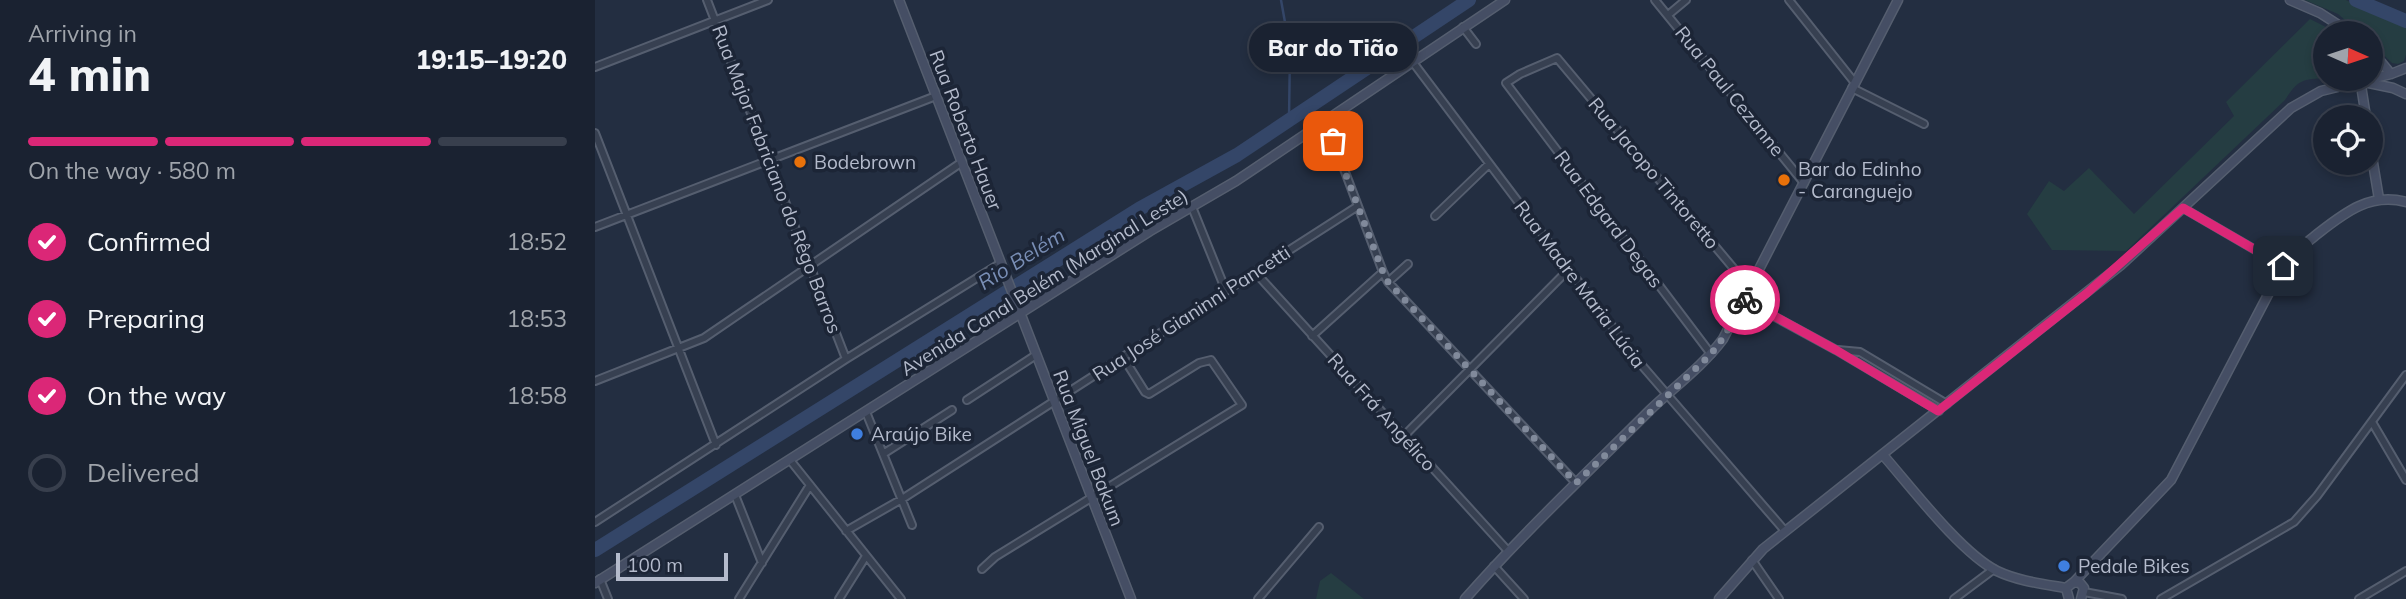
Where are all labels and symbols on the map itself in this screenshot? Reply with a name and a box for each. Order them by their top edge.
street label: Rua Major Fabriciano do Rêgo Barros [707,21,847,337]
street label: Rua Paul Cezanne [1670,21,1790,161]
north arrow [2313,21,2383,91]
callout: Bar do Tião [1249,22,1417,71]
street label: Rua Roberto Hauer [924,46,1008,214]
street label: Rua Jacopo Tintoretto [1583,92,1725,254]
pin [1303,111,1363,171]
street label: Rua Edgard Degas [1550,146,1668,292]
place label: Bodebrown [814,150,916,174]
marker: Bodebrown [792,154,808,170]
place label: Bar do Edinho - Caranguejo [1798,157,1922,203]
marker: Bar do Edinho - Caranguejo [1776,172,1792,188]
street label: Avenida Canal Belém (Marginal Leste) [896,183,1192,381]
street label: Rua Madre Maria Lúcia [1509,195,1651,373]
water label: Rio Belém [973,221,1069,295]
pin [2253,236,2313,296]
street label: Rua José Gianinni Pancetti [1088,240,1294,386]
courier [1710,265,1780,335]
street label: Rua Frá Angélico [1323,348,1441,476]
street label: Rua Miguel Bakum [1048,367,1130,529]
place label: Araújo Bike [871,422,972,446]
marker: Araújo Bike [849,426,865,442]
scale bar [616,550,728,582]
place label: Pedale Bikes [2078,554,2190,578]
marker: Pedale Bikes [2056,558,2072,574]

